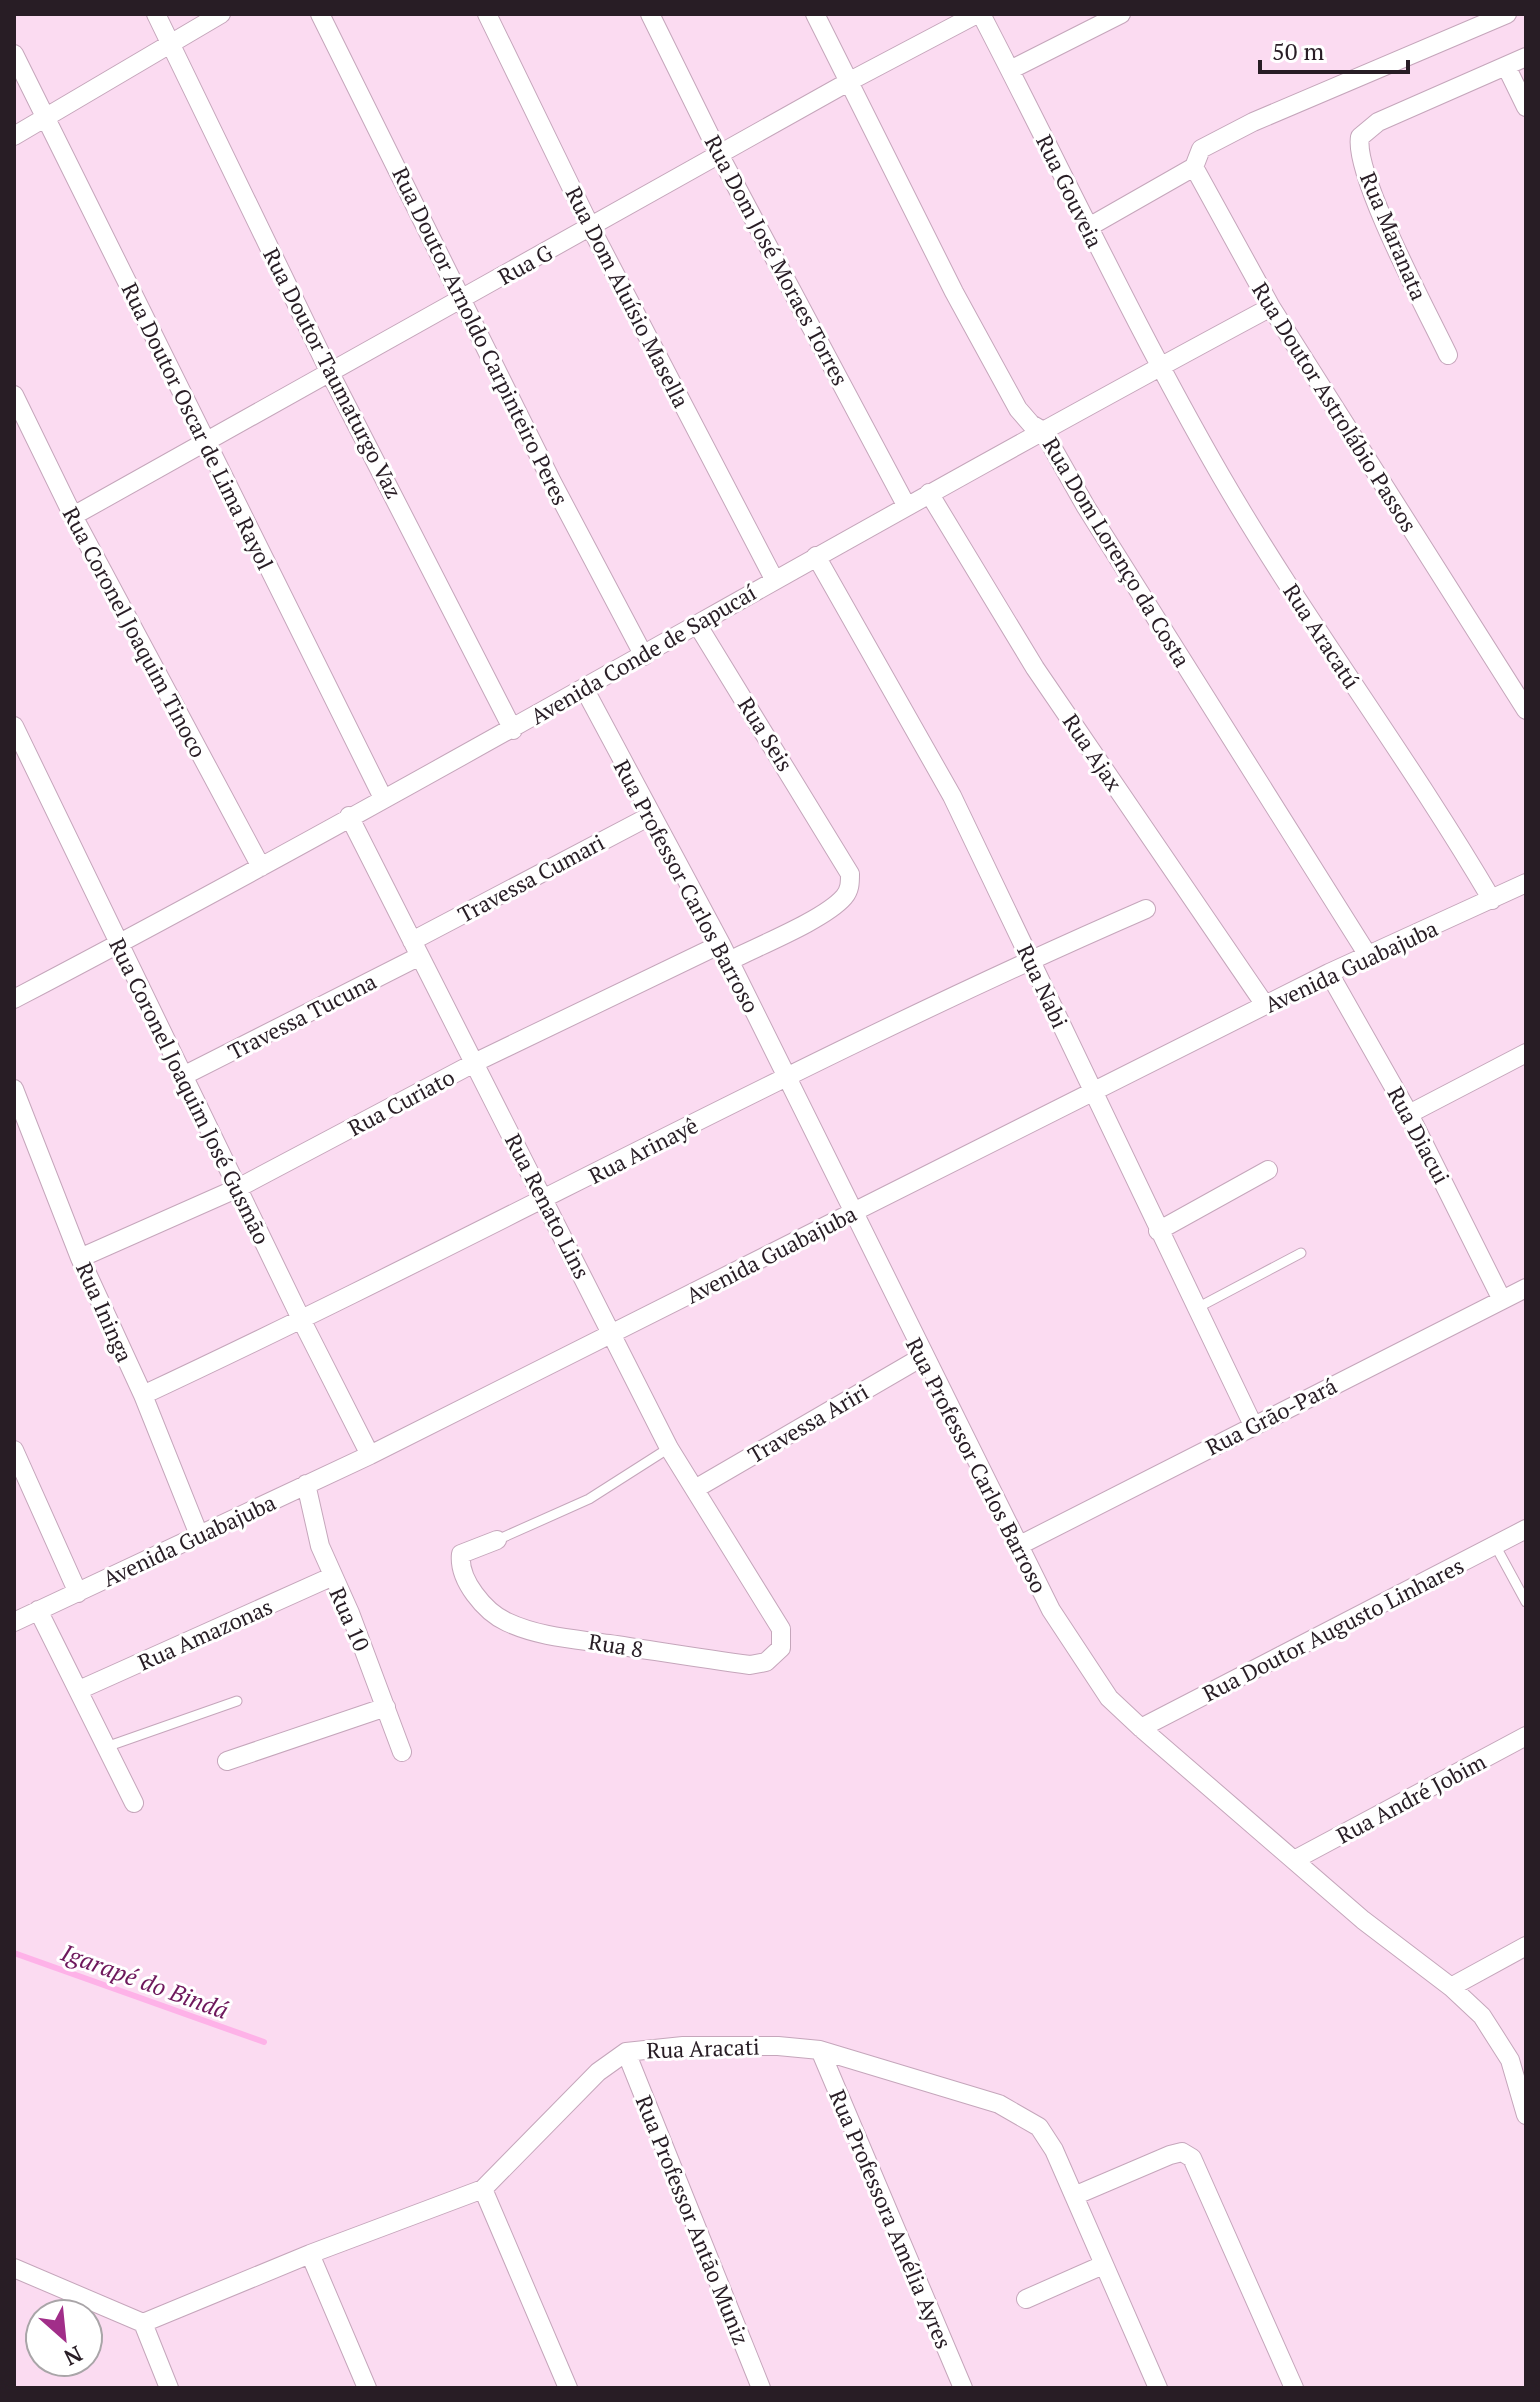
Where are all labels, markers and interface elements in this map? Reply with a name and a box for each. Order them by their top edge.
scale bar [1260,24,1408,74]
text: 50 m [1272,35,1324,67]
street label: Rua Dom José Moraes Torres [699,130,855,390]
street label: Rua Gouveia [1030,130,1110,252]
street label: Rua Doutor Arnoldo Carpinteiro Peres [386,162,576,510]
street label: Rua Maranata [1354,168,1434,304]
street label: Rua Dom Aluísio Masella [560,182,696,412]
street label: Rua G [493,237,557,291]
street label: Rua Doutor Taumaturgo Vaz [257,243,409,503]
street label: Rua Doutor Astrolábio Passos [1246,277,1424,537]
street label: Rua Doutor Oscar de Lima Rayol [116,278,280,574]
street label: Rua Dom Lorenço da Costa [1037,432,1197,672]
street label: Rua Coronel Joaquim Tinoco [57,502,213,762]
street label: Avenida Conde de Sapucaí [525,577,761,730]
street label: Rua Aracatú [1277,578,1367,694]
street label: Rua Seis [732,691,800,777]
street label: Rua Ajax [1057,708,1130,796]
street label: Rua Professor Carlos Barroso [608,754,766,1018]
street label: Travessa Cumari [453,827,609,929]
street label: Avenida Guabajuba [1260,913,1442,1019]
street label: Rua Coronel Joaquim José Gusmão [103,933,277,1249]
street label: Rua Nabi [1011,940,1075,1032]
street label: Travessa Tucuna [223,966,381,1066]
street label: Rua Curiato [343,1062,459,1142]
street label: Rua Diacui [1381,1081,1457,1189]
street label: Rua Arinayê [584,1110,702,1190]
street label: Rua Renato Lins [499,1129,597,1283]
street label: Avenida Guabajuba [681,1198,861,1310]
street label: Rua Ininga [70,1258,140,1366]
street label: Rua Professor Carlos Barroso [900,1332,1054,1598]
street label: Rua Grão-Pará [1201,1371,1341,1461]
street label: Travessa Ariri [742,1377,874,1469]
street label: Avenida Guabajuba [98,1487,280,1593]
street label: Rua Doutor Augusto Linhares [1198,1550,1468,1708]
street label: Rua 10 [323,1583,377,1655]
street label: Rua Amazonas [133,1591,277,1677]
street label: Rua 8 [587,1626,645,1664]
street label: Rua André Jobim [1331,1746,1491,1850]
water label: Igarapé do Bindá [56,1936,233,2026]
street label: Rua Aracati [646,2032,760,2064]
street label: Rua Professora Amélia Ayres [823,2085,959,2353]
street label: Rua Professor Antão Muniz [630,2091,756,2349]
north arrow [24,2298,104,2378]
text: N [59,2340,87,2373]

